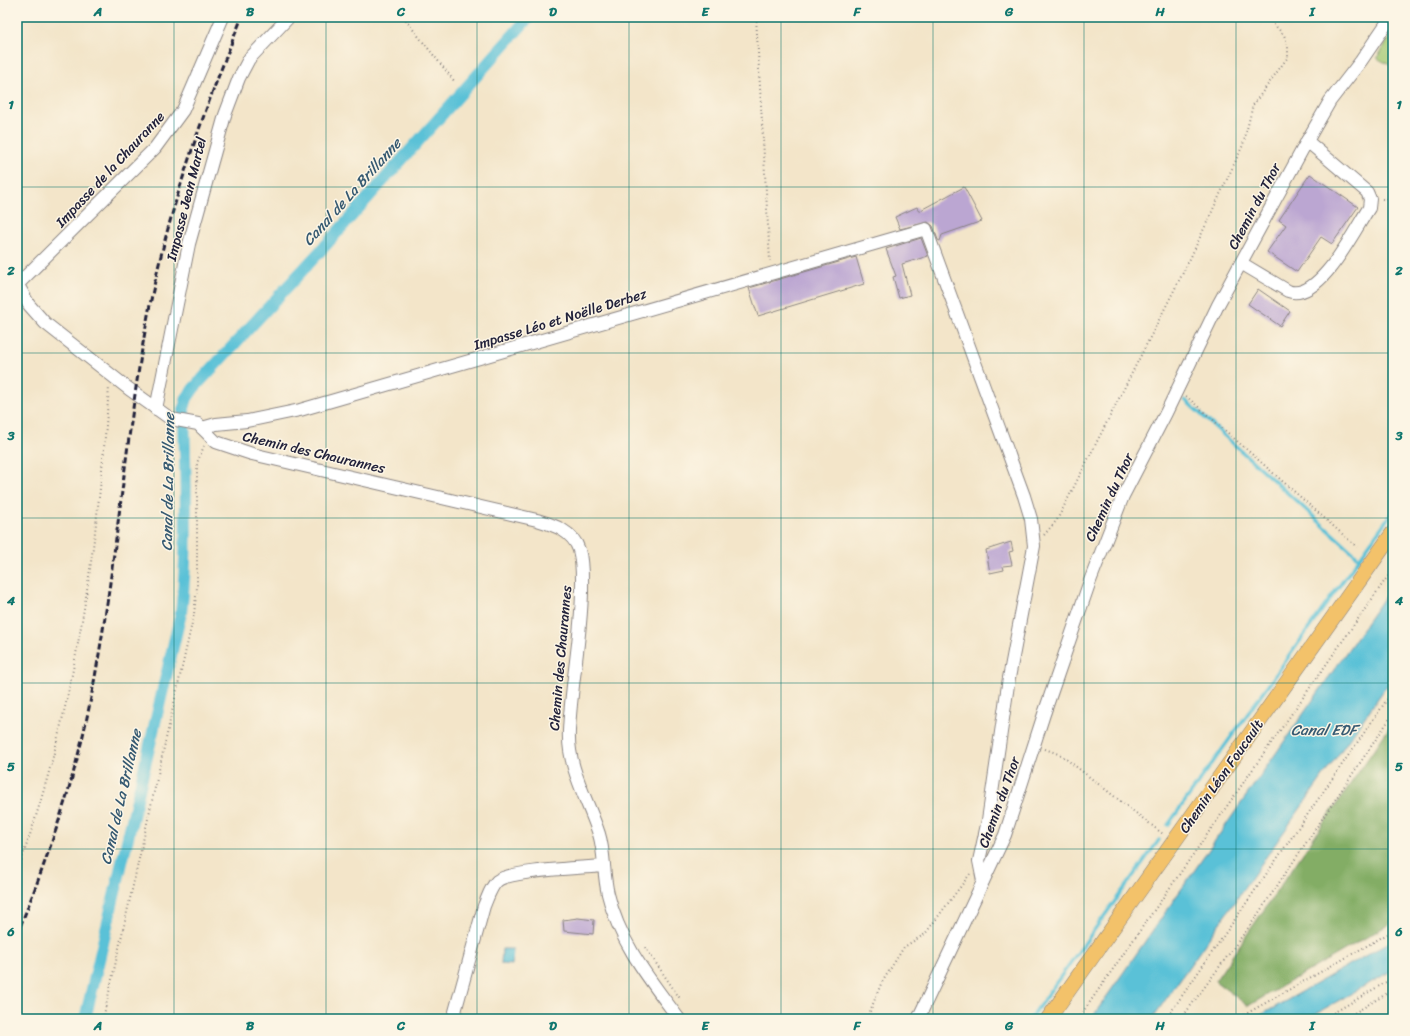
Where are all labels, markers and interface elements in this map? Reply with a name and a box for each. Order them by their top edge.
text: A [93,0,102,23]
text: B [246,0,255,23]
text: C [396,0,406,23]
text: D [549,0,557,23]
text: E [701,0,710,23]
text: F [852,0,861,23]
text: G [1004,0,1014,23]
text: H [1154,0,1165,23]
text: I [1308,0,1316,23]
text: 1 [8,93,14,116]
text: 1 [1396,93,1402,116]
street label: Impasse de la Chauranne [49,105,171,234]
water label: Canal de La Brillanne [296,131,409,252]
street label: Impasse Jean Martel [159,134,214,265]
street label: Chemin du Thor [1221,157,1289,254]
text: 2 [6,259,15,282]
text: 2 [1394,259,1403,282]
street label: Impasse Léo et Noëlle Derbez [469,281,650,358]
water label: Canal de La Brillanne [154,412,182,551]
text: 3 [6,424,15,447]
street label: Chemin des Chaurannes [240,424,388,481]
text: 3 [1394,424,1403,447]
street label: Chemin du Thor [1078,447,1142,546]
street label: Chemin des Chaurannes [542,584,579,732]
text: 4 [6,589,16,612]
text: 4 [1394,589,1404,612]
street label: Chemin Léon Foucault [1173,714,1270,839]
water label: Canal EDF [1291,717,1361,743]
water label: Canal de La Brillanne [93,726,149,867]
street label: Chemin du Thor [971,752,1028,851]
text: 5 [7,755,15,778]
text: 5 [1395,755,1403,778]
text: 6 [6,920,15,943]
text: 6 [1394,920,1403,943]
text: A [93,1014,102,1036]
text: B [246,1014,255,1036]
text: C [396,1014,406,1036]
text: D [549,1014,557,1036]
text: E [701,1014,710,1036]
text: F [852,1014,861,1036]
text: G [1004,1014,1014,1036]
text: H [1154,1014,1165,1036]
text: I [1308,1014,1316,1036]

